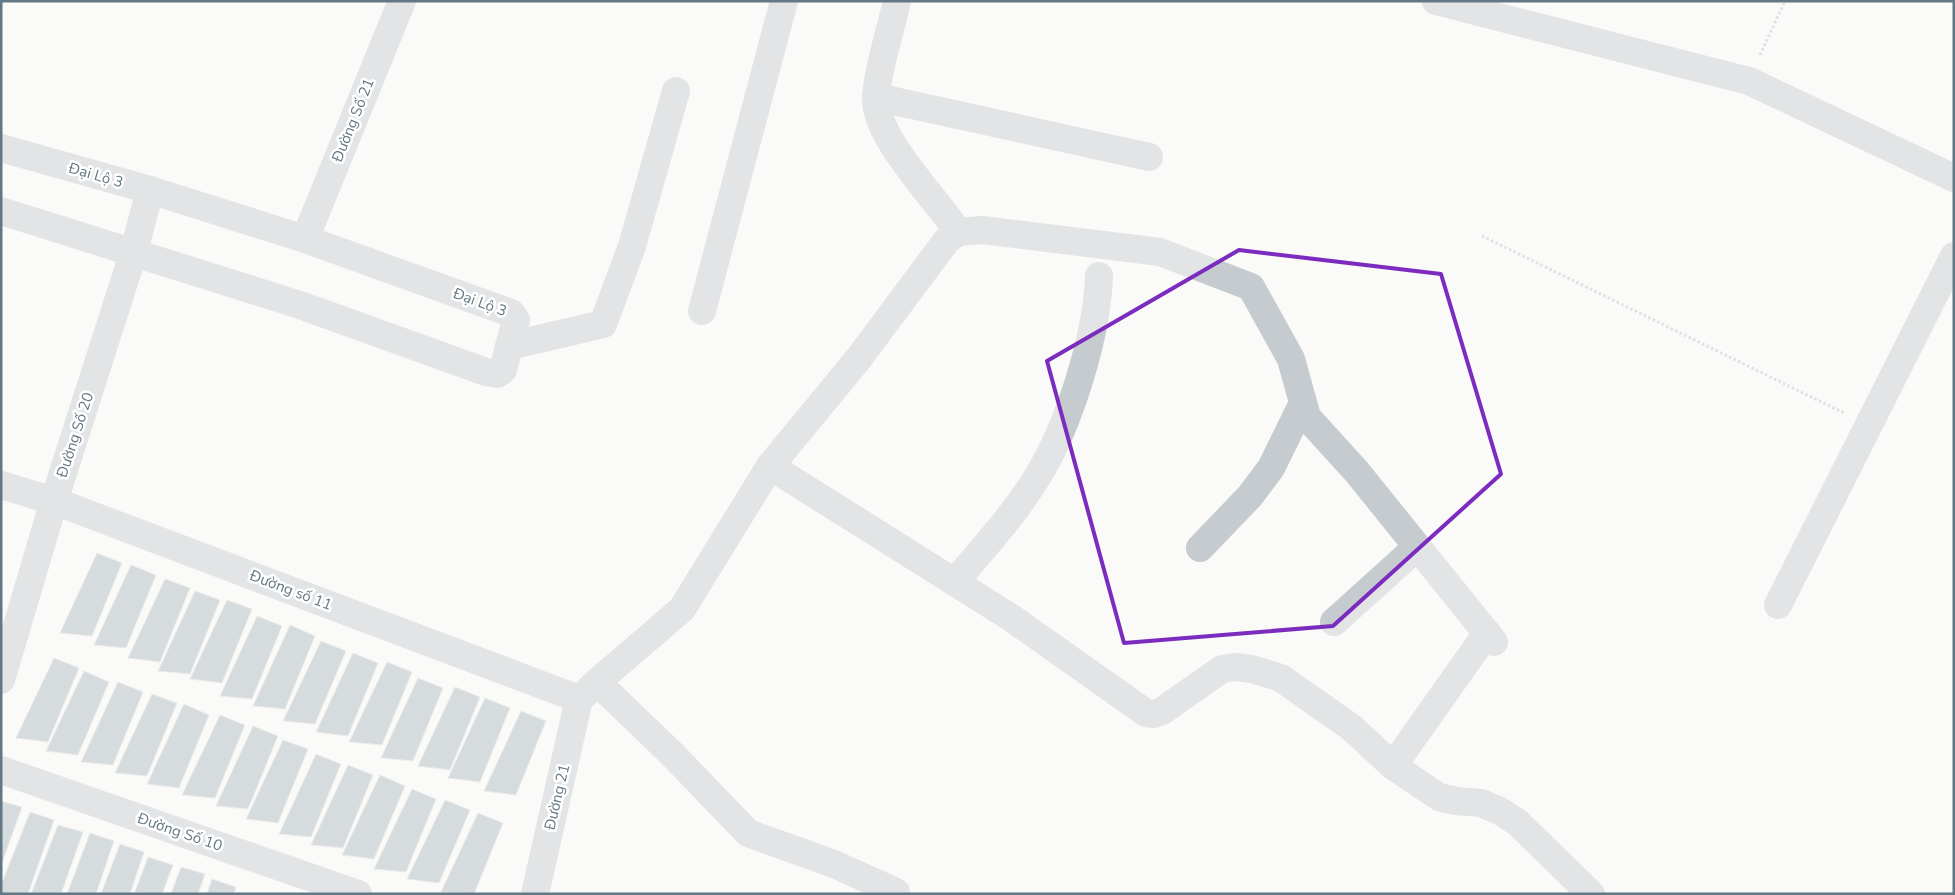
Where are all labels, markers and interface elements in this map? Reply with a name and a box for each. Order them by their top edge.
street label: Đường Số 21 [327,75,379,166]
street label: Đại Lộ 3 [66,157,126,192]
street label: Đại Lộ 3 [449,283,510,321]
street label: Đường Số 20 [52,390,98,481]
street label: Đường số 11 [246,565,335,615]
street label: Đường 21 [539,762,574,833]
street label: Đường Số 10 [134,808,225,856]

